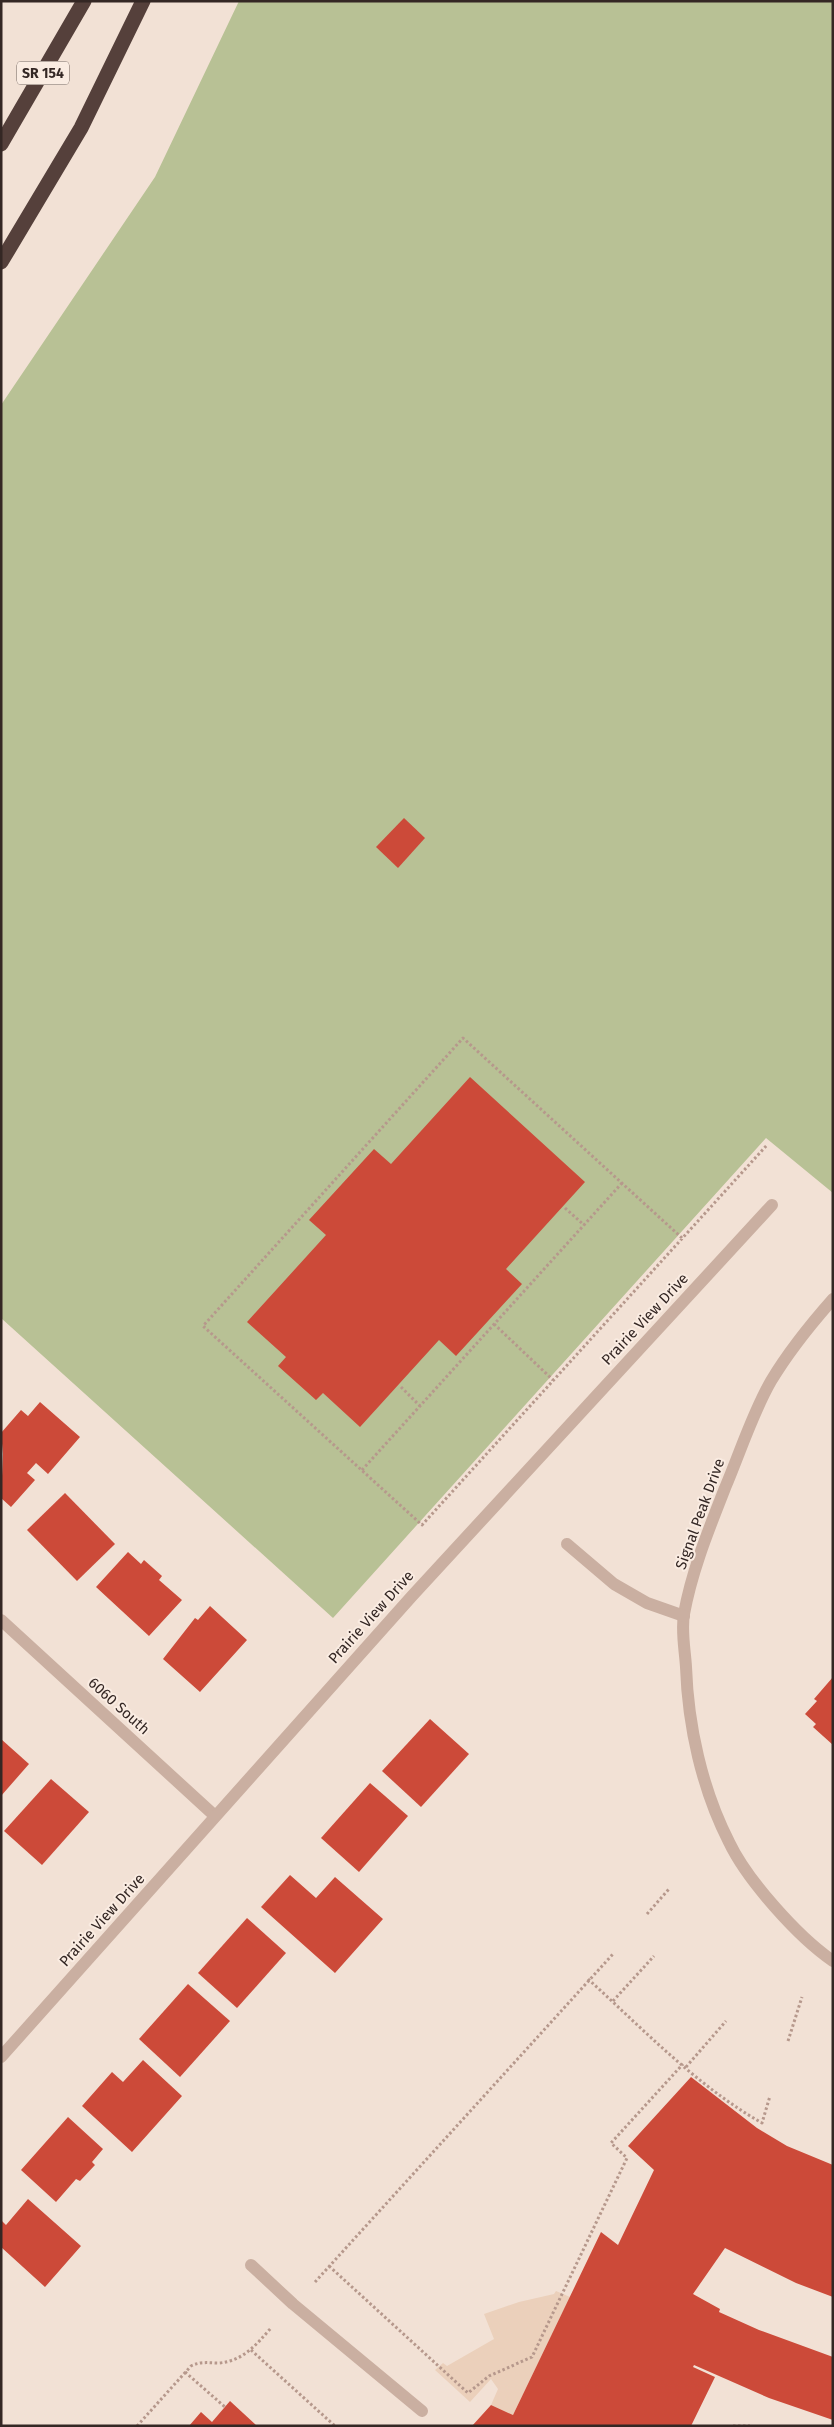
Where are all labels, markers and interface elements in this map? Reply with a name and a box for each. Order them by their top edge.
road number: SR 154 [17,62,69,84]
street label: Prairie View Drive [598,1269,692,1369]
street label: Signal Peak Drive [672,1456,728,1572]
street label: Prairie View Drive [325,1567,417,1667]
street label: 6060 South [85,1674,153,1738]
street label: Prairie View Drive [56,1870,148,1970]

